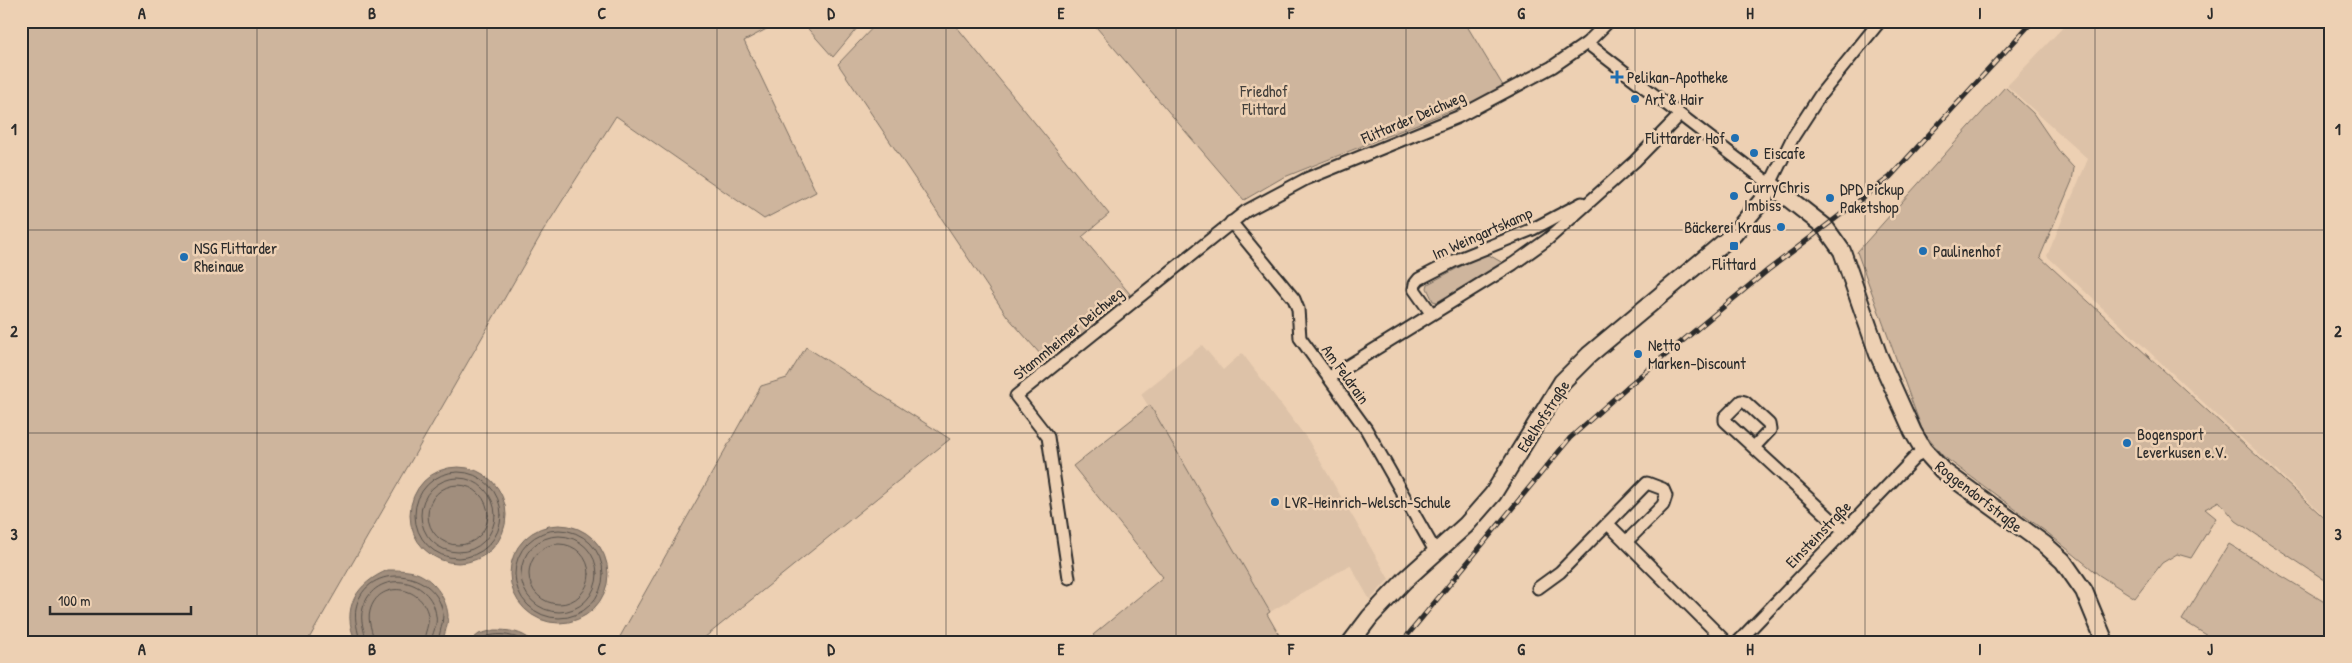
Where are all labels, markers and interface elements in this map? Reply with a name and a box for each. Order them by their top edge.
text: A [138,2,146,24]
text: B [368,2,376,24]
text: C [598,2,607,24]
text: D [827,2,835,24]
text: E [1057,2,1065,24]
text: F [1287,2,1295,24]
text: G [1517,2,1525,24]
text: H [1746,2,1754,24]
text: I [1978,2,1982,24]
text: J [2207,2,2213,24]
place label: Pelikan-Apotheke [1627,66,1729,88]
marker: Pelikan-Apotheke [1611,71,1623,83]
park label: Friedhof Flittard [1239,80,1288,120]
street label: Flittarder Deichweg [1357,85,1468,149]
place label: Art & Hair [1645,88,1704,110]
marker: Art & Hair [1629,93,1641,105]
text: 1 [11,118,17,140]
text: 1 [2335,118,2341,140]
place label: Flittarder Hof [1645,127,1725,149]
marker: Flittarder Hof [1729,132,1741,144]
place label: Eiscafe [1764,142,1806,164]
marker: Eiscafe [1748,147,1760,159]
place label: CurryChris Imbiss [1744,176,1810,216]
place label: DPD Pickup Paketshop [1840,178,1904,218]
marker: CurryChris Imbiss [1728,190,1740,202]
marker: DPD Pickup Paketshop [1824,192,1836,204]
street label: Im Weingartskamp [1429,201,1536,265]
place label: Bäckerei Kraus [1684,216,1771,238]
marker: Bäckerei Kraus [1775,221,1787,233]
place label: NSG Flittarder Rheinaue [194,237,277,277]
marker: Flittard [1728,240,1740,252]
place label: Paulinenhof [1933,240,2001,262]
marker: Paulinenhof [1917,245,1929,257]
marker: NSG Flittarder Rheinaue [178,251,190,263]
place label: Flittard [1711,253,1756,275]
street label: Stammheimer Deichweg [1008,282,1128,384]
text: 2 [10,320,18,342]
text: 2 [2334,320,2342,342]
place label: Netto Marken-Discount [1648,334,1746,374]
street label: Am Feldrain [1317,340,1375,408]
marker: Netto Marken-Discount [1632,348,1644,360]
street label: Edelhofstraße [1512,375,1575,456]
place label: Bogensport Leverkusen e.V. [2137,423,2227,463]
marker: Bogensport Leverkusen e.V. [2121,437,2133,449]
street label: Roggendorfstraße [1931,455,2028,537]
place label: LVR-Heinrich-Welsch-Schule [1285,491,1451,513]
street label: Einsteinstraße [1780,495,1856,572]
marker: LVR-Heinrich-Welsch-Schule [1269,496,1281,508]
text: 3 [10,523,18,545]
text: 3 [2334,523,2342,545]
scale bar [50,583,191,615]
text: 100 m [58,590,91,611]
text: A [138,638,146,660]
text: B [368,638,376,660]
text: C [598,638,607,660]
text: D [827,638,835,660]
text: E [1057,638,1065,660]
text: F [1287,638,1295,660]
text: G [1517,638,1525,660]
text: H [1746,638,1754,660]
text: I [1978,638,1982,660]
text: J [2207,638,2213,660]

